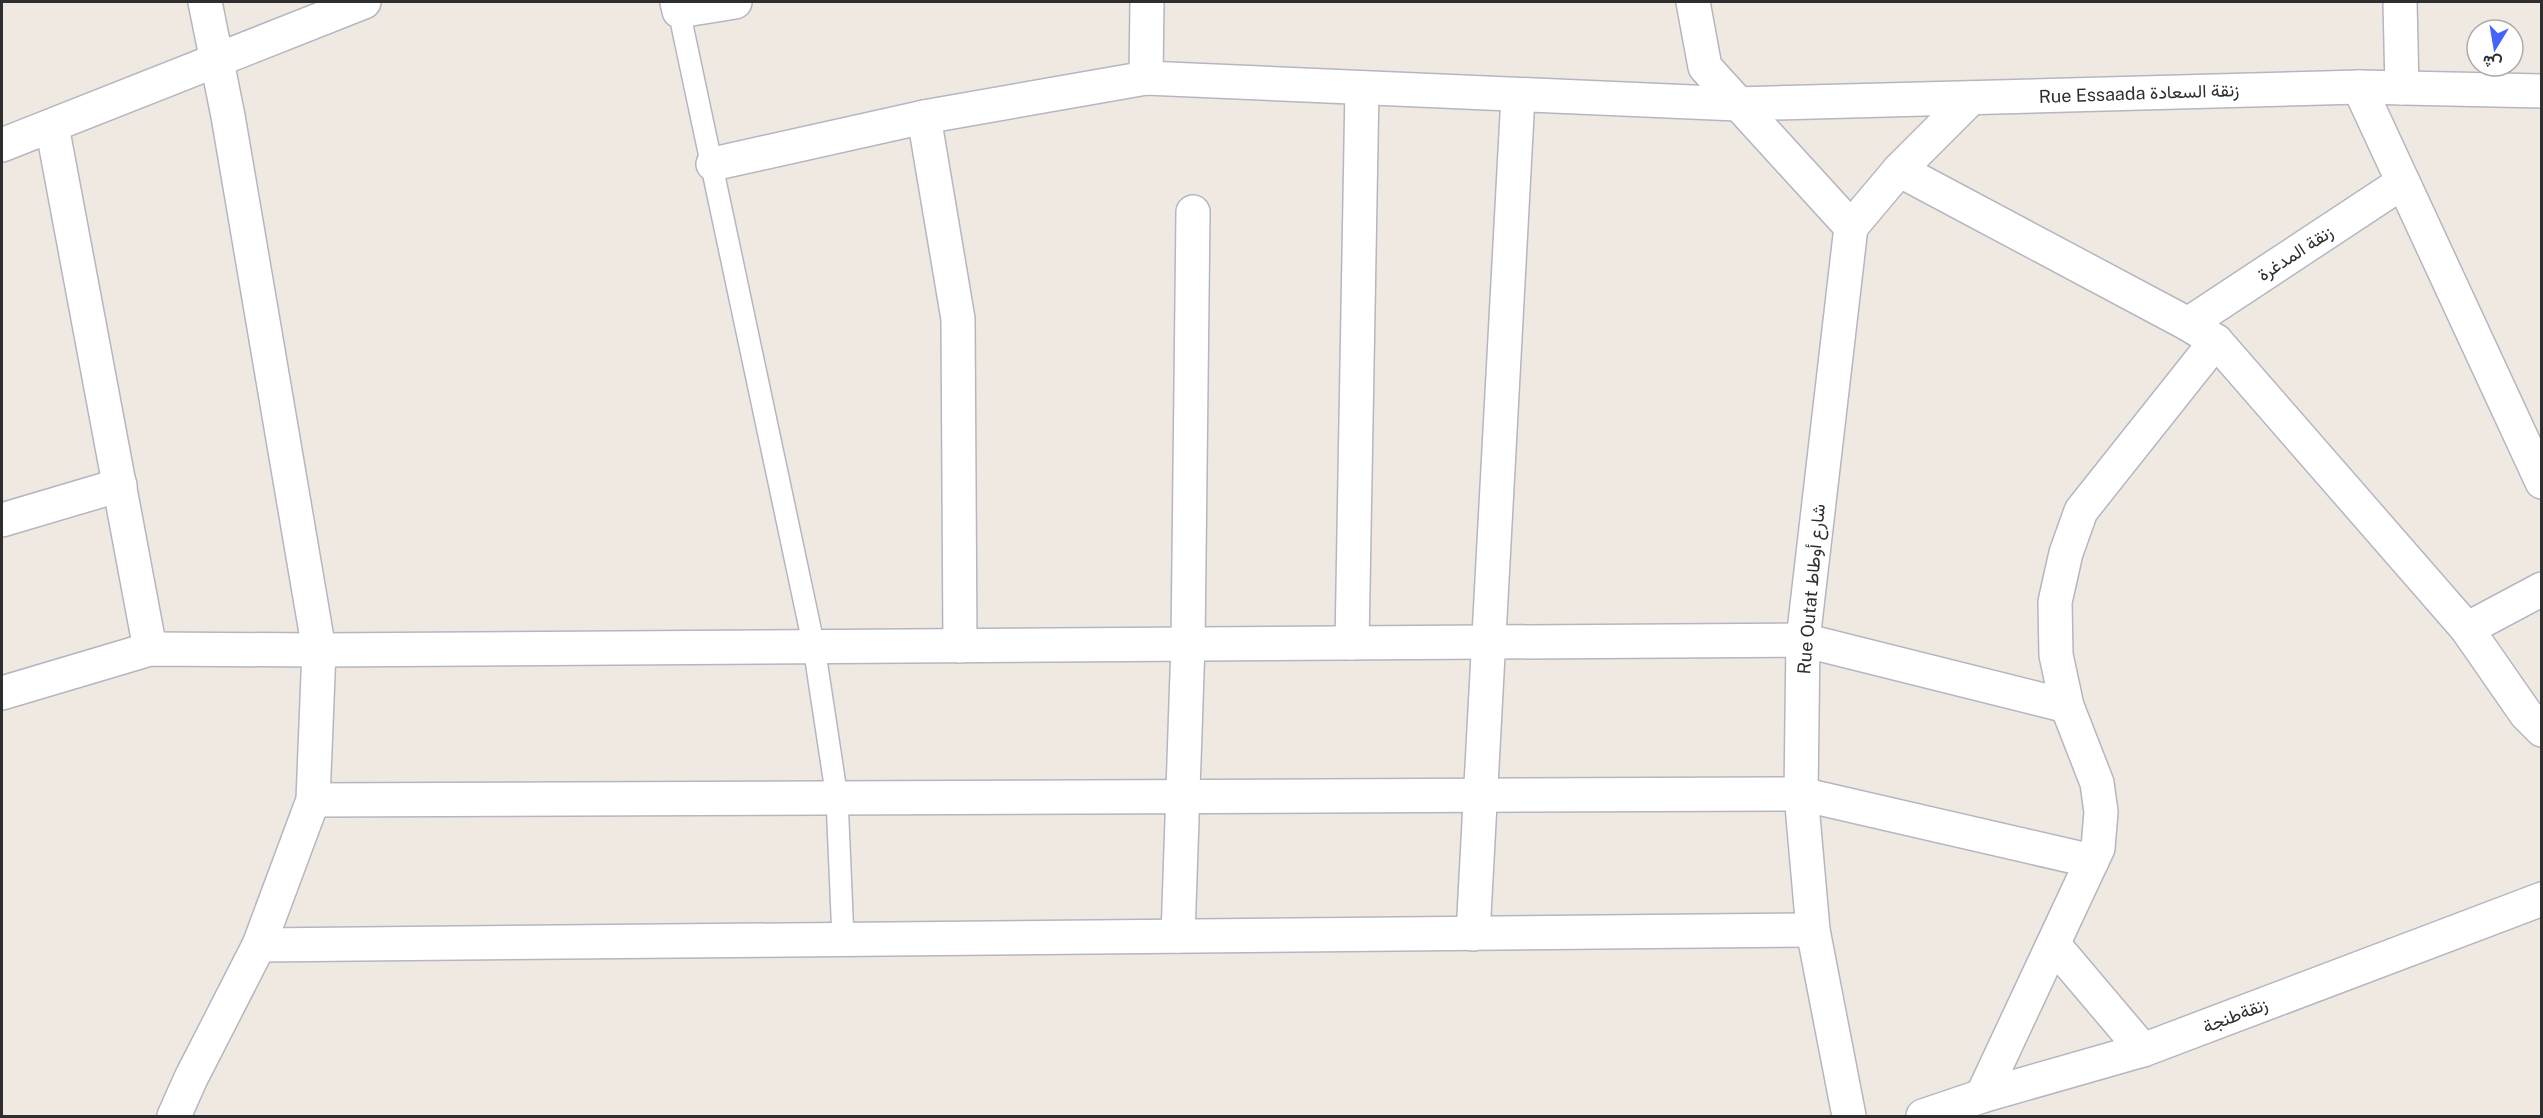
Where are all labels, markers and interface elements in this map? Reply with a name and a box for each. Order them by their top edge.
north arrow [2465,18,2525,78]
text: ش [2481,51,2503,73]
street label: Rue Essaada زنقة السعادة [2038,79,2240,108]
street label: زنقة المدغرة [2254,221,2337,286]
street label: Rue Outat شارع أوطاط [1793,503,1831,675]
street label: زنقةطنجة [2200,993,2271,1038]

